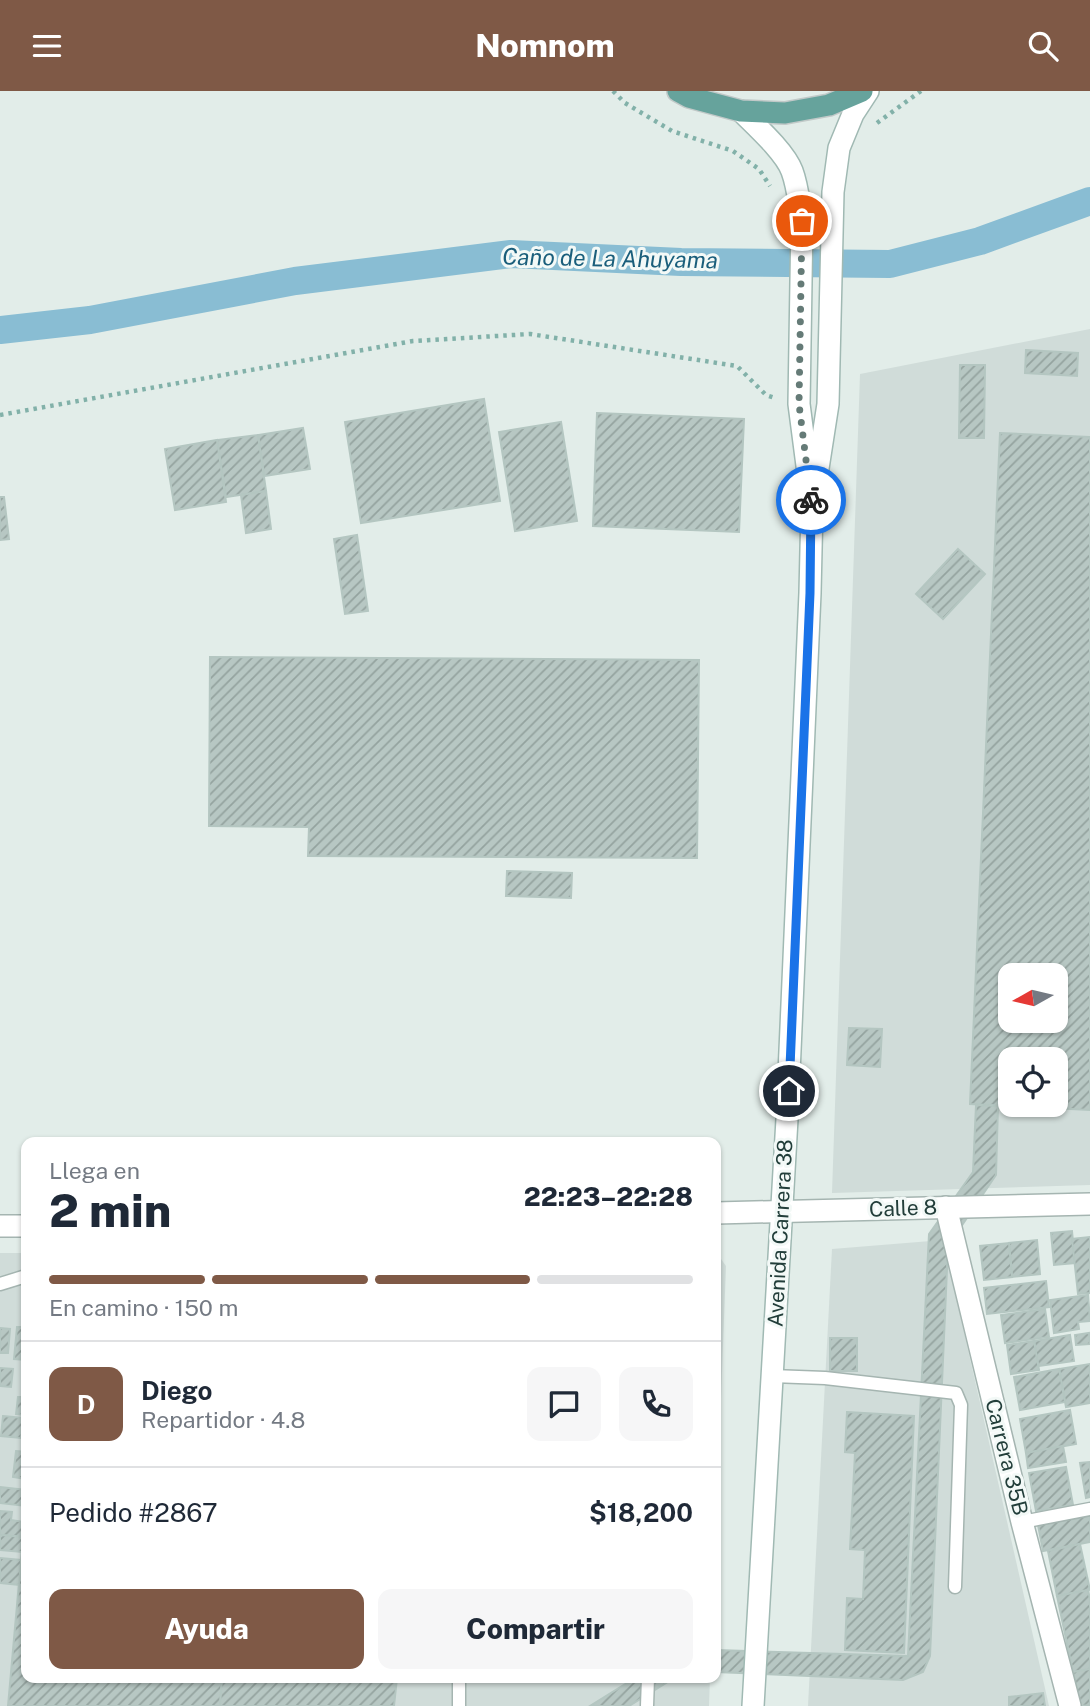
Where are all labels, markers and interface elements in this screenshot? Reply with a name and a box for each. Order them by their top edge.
icon: menu [28,27,66,65]
text: Nomnom [475,27,615,64]
icon: search [1024,27,1062,65]
pin [772,191,832,251]
icon: bag [783,202,821,240]
water label: Caño de La Ahuyama [502,243,718,273]
courier [776,465,846,535]
icon: bike [792,481,830,519]
north arrow [998,963,1068,1033]
map controls [998,963,1068,1117]
button: locate [998,1047,1068,1117]
pin [759,1061,819,1121]
icon: home [770,1072,808,1110]
street label: Avenida Carrera 38 [763,1139,797,1327]
text: Llega en [49,1157,140,1184]
text: 22:23–22:28 [524,1181,693,1212]
text: 2 min [49,1183,171,1237]
street label: Calle 8 [868,1194,938,1222]
text: En camino · 150 m [49,1294,238,1321]
button: chat [527,1367,601,1441]
button: phone [619,1367,693,1441]
text: Diego [141,1375,212,1406]
text: D [77,1389,95,1420]
street label: Carrera 35B [980,1396,1034,1518]
text: Repartidor · 4.8 [141,1406,305,1433]
text: Pedido #2867 [49,1497,218,1528]
text: $18,200 [589,1497,693,1528]
button: Ayuda [49,1589,364,1669]
button: Compartir [378,1589,693,1669]

